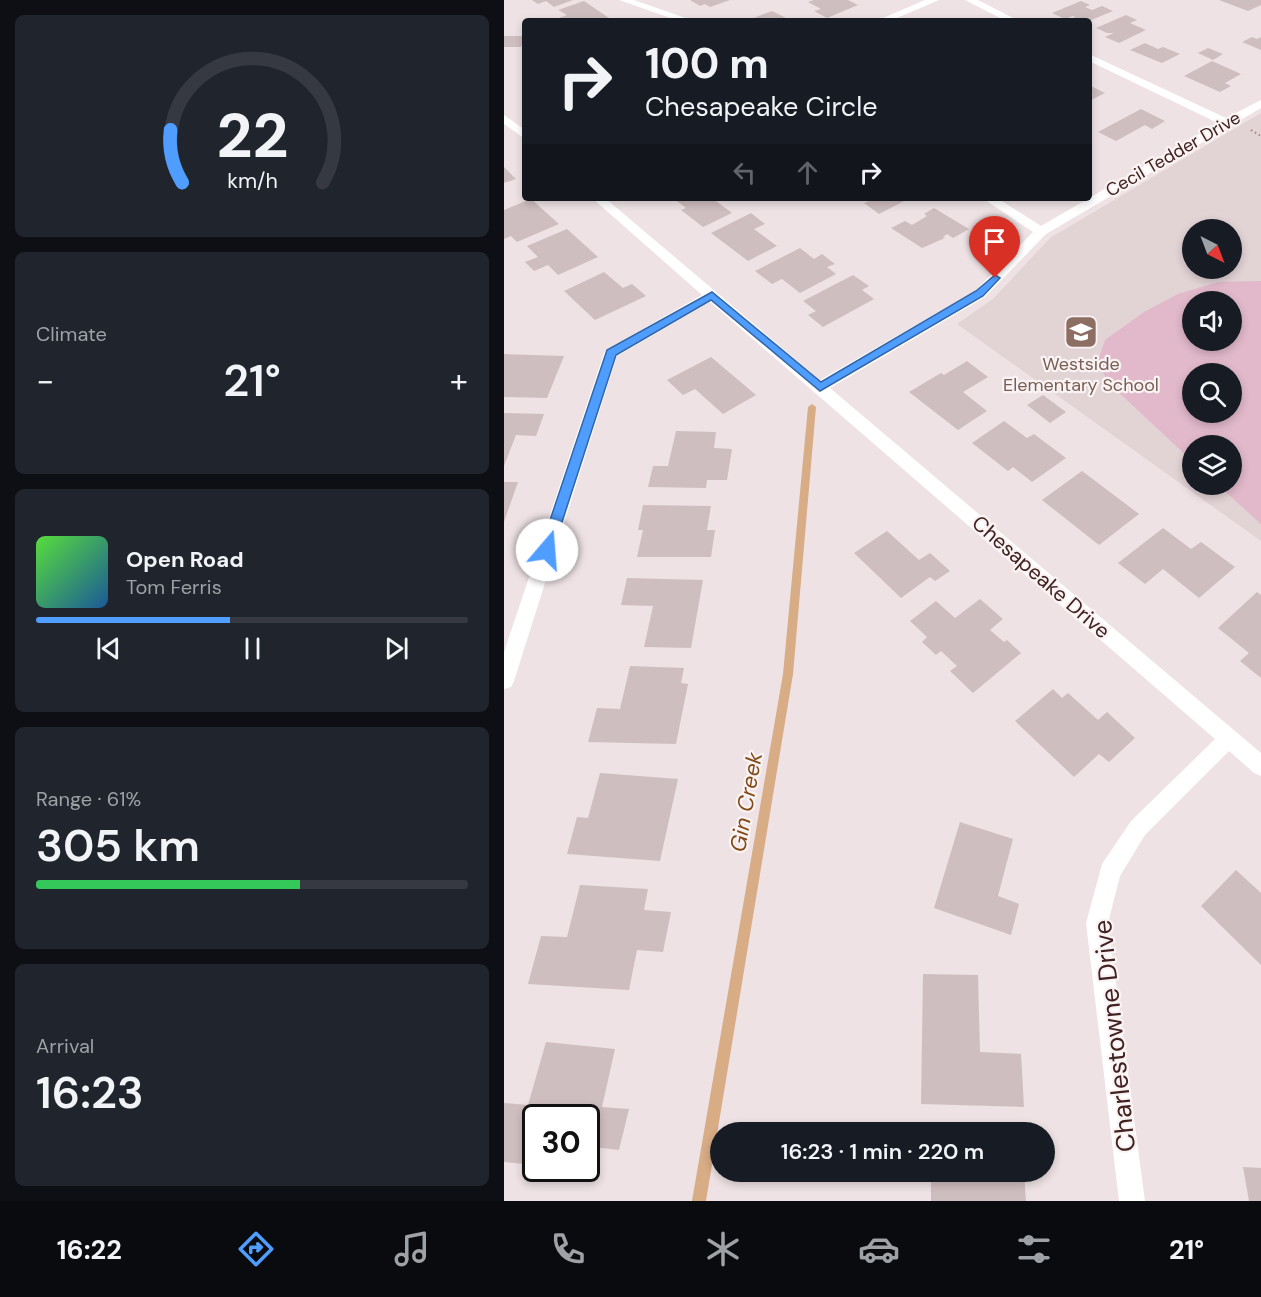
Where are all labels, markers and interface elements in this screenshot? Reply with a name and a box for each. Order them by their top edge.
text: 100 m [645,36,769,91]
icon: right [546,42,624,120]
text: Chesapeake Circle [645,89,878,124]
text: 22 [216,95,288,176]
street label: Cecil Tedder Drive [1101,106,1245,202]
icon: left [728,156,761,189]
icon: ahead [791,156,824,189]
icon: right [854,156,887,189]
text: km/h [227,167,277,195]
pin [969,216,1020,278]
north arrow [1182,219,1242,279]
map controls [1182,219,1242,495]
icon: arrive [978,225,1011,258]
button: sound [1182,291,1242,351]
school or university icon: Westside Elementary School [1063,314,1099,350]
text: Climate [36,321,107,347]
text: 21° [223,351,281,410]
place label: Westside Elementary School [1003,352,1159,397]
text: − [36,359,54,402]
text: + [450,359,468,402]
button: search [1182,363,1242,423]
button: layers [1182,435,1242,495]
street label: Chesapeake Drive [966,509,1116,645]
position arrow [515,518,579,582]
text: Open Road [126,545,244,574]
text: Tom Ferris [126,574,222,600]
icon: previous [92,632,125,665]
icon: pause [236,632,269,665]
icon: next [380,632,413,665]
water label: Gin Creek [723,749,769,854]
text: Range · 61% [36,786,141,812]
text: 305 km [36,816,200,875]
street label: Charlestowne Drive [1085,918,1143,1154]
text: Arrival [36,1033,94,1059]
text: 16:23 [36,1063,144,1122]
speed limit sign: 30 [522,1104,600,1182]
text: 16:23 · 1 min · 220 m [781,1137,984,1166]
icon: directions [235,1228,277,1270]
icon: music [391,1228,433,1270]
icon: phone [547,1228,589,1270]
icon: climate [702,1228,744,1270]
icon: car [858,1228,900,1270]
icon: filters [1013,1228,1055,1270]
text: 16:22 [57,1232,122,1267]
text: 21° [1169,1232,1204,1267]

